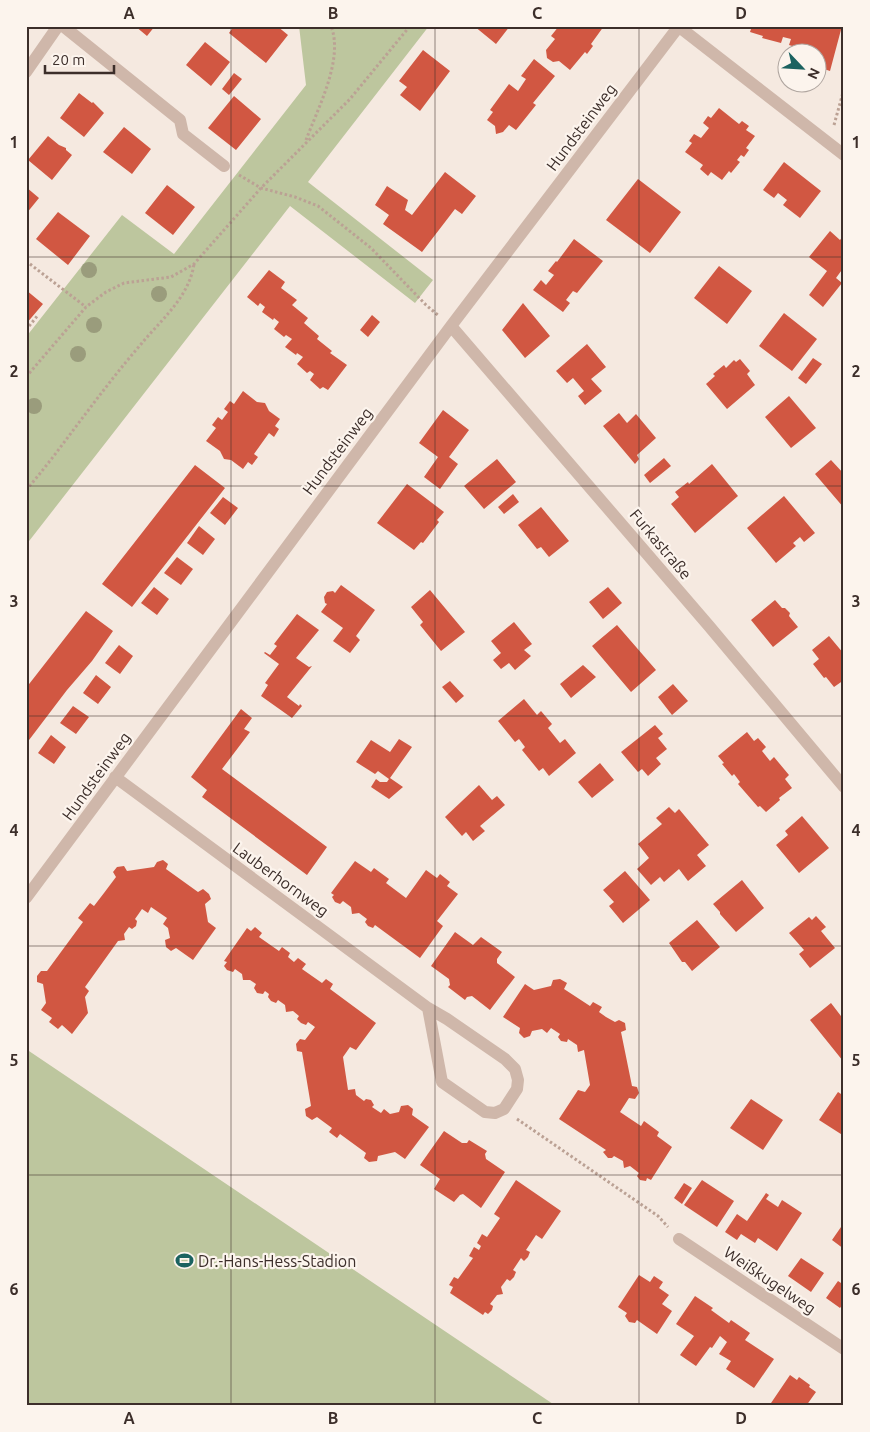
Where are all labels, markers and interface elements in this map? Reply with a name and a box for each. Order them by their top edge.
text: A [123,4,135,22]
text: B [328,4,338,22]
text: C [532,4,542,22]
text: D [735,4,747,22]
scale bar [45,42,114,74]
north arrow [778,42,828,92]
text: 20 m [52,51,85,68]
text: N [804,65,823,82]
street label: Hundsteinweg [542,80,620,174]
text: 1 [9,133,19,151]
text: 1 [851,133,861,151]
text: 2 [9,362,19,380]
text: 2 [851,362,861,380]
street label: Hundsteinweg [298,404,376,498]
street label: Furkastraße [627,505,695,583]
text: 3 [9,592,19,610]
text: 3 [851,592,861,610]
street label: Hundsteinweg [58,729,134,823]
text: 4 [9,821,19,839]
text: 4 [851,821,861,839]
street label: Lauberhornweg [230,838,332,920]
text: 5 [9,1051,19,1069]
text: 5 [851,1051,861,1069]
street label: Weißkugelweg [721,1243,819,1317]
sports icon: Dr.-Hans-Hess-Stadion [174,1251,194,1271]
place label: Dr.-Hans-Hess-Stadion [198,1252,356,1270]
text: 6 [9,1280,19,1298]
text: 6 [851,1280,861,1298]
text: A [123,1409,135,1427]
text: B [328,1409,338,1427]
text: C [532,1409,542,1427]
text: D [735,1409,747,1427]

